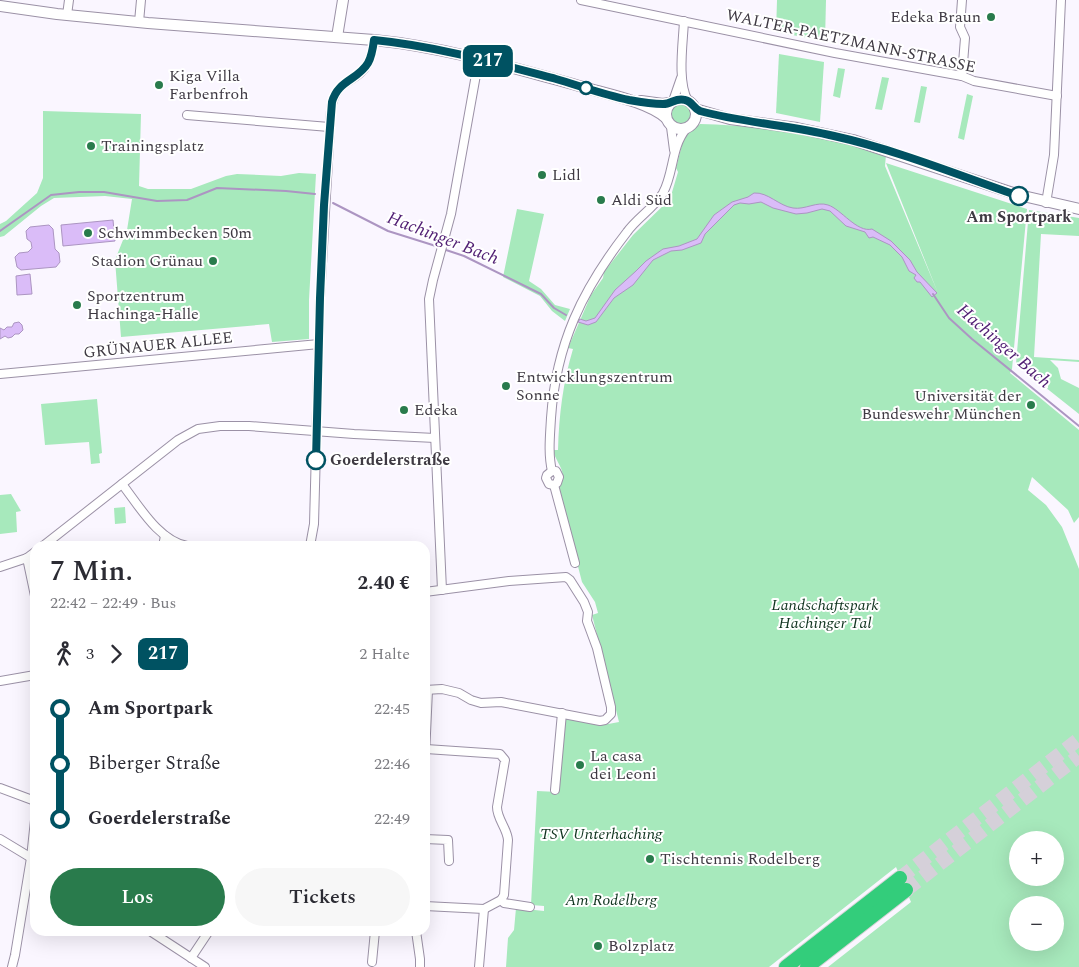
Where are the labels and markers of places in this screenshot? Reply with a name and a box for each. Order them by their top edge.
place label: Edeka Braun [890,5,981,29]
marker: Edeka Braun [985,11,997,23]
place label: Kiga Villa Farbenfroh [169,64,248,106]
marker: Kiga Villa Farbenfroh [153,79,165,91]
unlabelled marker [579,81,593,95]
place label: Trainingsplatz [101,134,205,158]
marker: Trainingsplatz [85,140,97,152]
place label: Lidl [552,163,581,187]
marker: Lidl [536,169,548,181]
marker: Am Sportpark [1009,186,1029,206]
place label: Aldi Süd [611,188,672,212]
marker: Aldi Süd [595,194,607,206]
place label: Am Sportpark [966,205,1072,229]
place label: Schwimmbecken 50m [98,221,252,245]
marker: Schwimmbecken 50m [82,227,94,239]
place label: Stadion Grünau [91,249,203,273]
marker: Stadion Grünau [207,255,219,267]
place label: Sportzentrum Hachinga-Halle [87,284,199,326]
marker: Sportzentrum Hachinga-Halle [71,299,83,311]
place label: Entwicklungszentrum Sonne [516,365,673,407]
marker: Entwicklungszentrum Sonne [500,380,512,392]
place label: Universität der Bundeswehr München [861,384,1021,426]
place label: Edeka [414,398,458,422]
marker: Universität der Bundeswehr München [1025,399,1037,411]
marker: Edeka [398,404,410,416]
place label: Goerdelerstraße [330,448,450,472]
marker: Goerdelerstraße [306,450,326,470]
place label: La casa dei Leoni [590,744,656,786]
marker: La casa dei Leoni [574,759,586,771]
place label: Tischtennis Rodelberg [660,847,820,871]
marker: Tischtennis Rodelberg [644,853,656,865]
place label: Bolzplatz [608,934,675,958]
marker: Bolzplatz [592,940,604,952]

